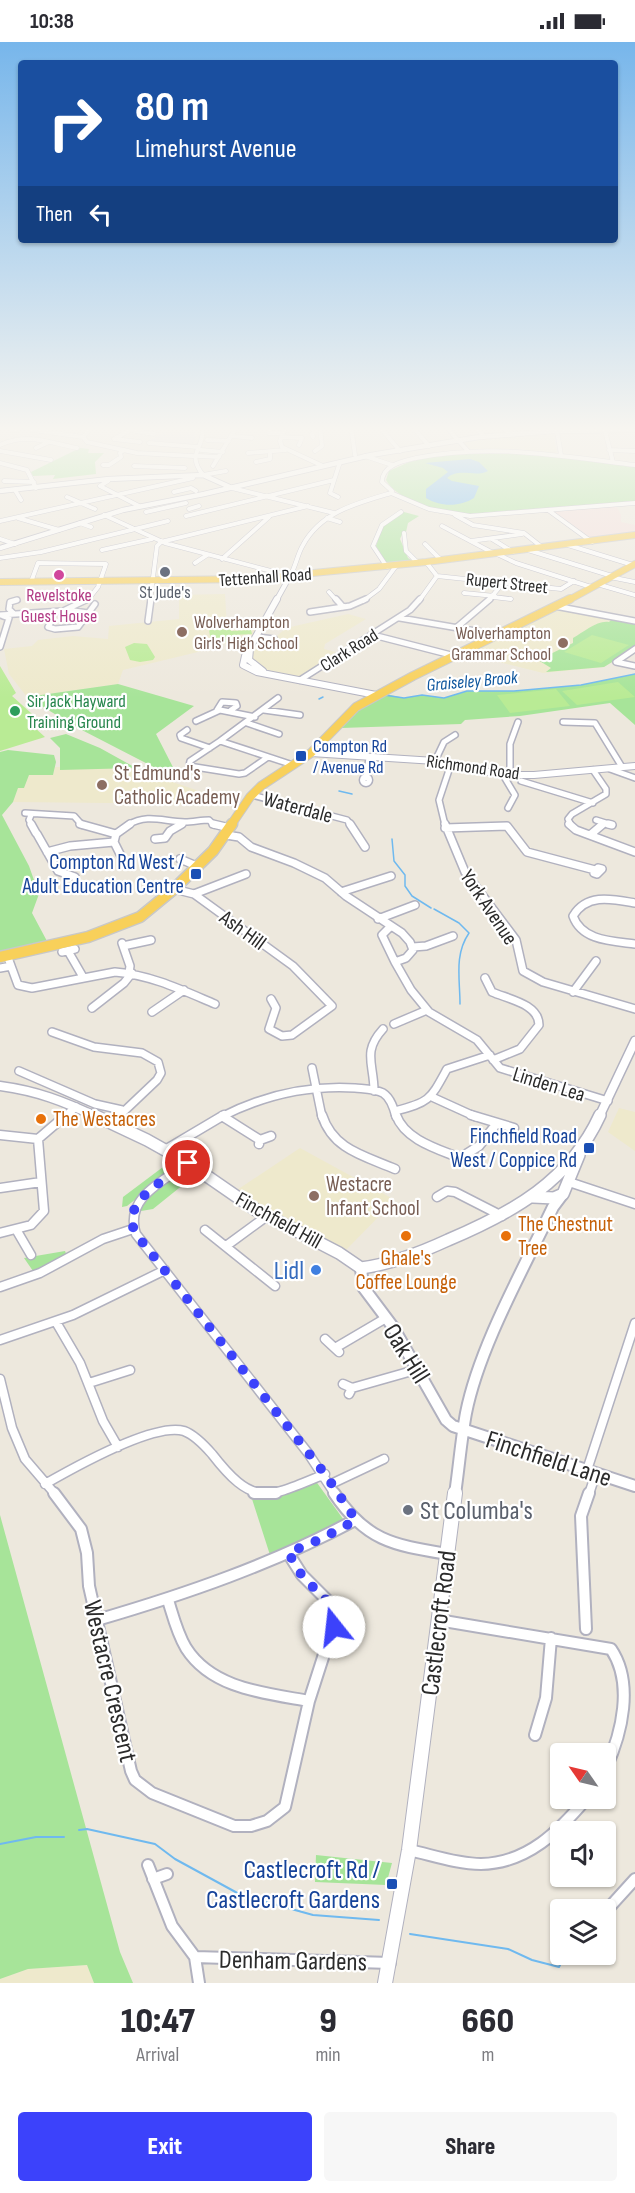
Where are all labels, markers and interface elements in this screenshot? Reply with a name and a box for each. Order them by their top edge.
text: 10:38 [30,8,74,35]
text: 80 m [135,82,209,133]
icon: right [36,84,114,162]
text: Limehurst Avenue [135,133,297,165]
icon: left [84,198,117,231]
text: Then [36,201,72,228]
street label: Tettenhall Road [218,564,312,591]
marker: St Jude's [158,565,172,579]
marker: Revelstoke Guest House [52,568,66,582]
street label: Rupert Street [465,569,549,598]
place label: St Jude's [139,582,191,603]
place label: Revelstoke Guest House [21,585,97,627]
place label: Wolverhampton Girls' High School [194,612,298,654]
place label: Wolverhampton Grammar School [451,623,551,665]
marker: Wolverhampton Girls' High School [175,625,189,639]
street label: Clark Road [317,625,382,676]
marker: Wolverhampton Grammar School [556,636,570,650]
water label: Graiseley Brook [426,667,520,696]
place label: Sir Jack Hayward Training Ground [27,691,126,733]
marker: Sir Jack Hayward Training Ground [8,704,22,718]
place label: Compton Rd / Avenue Rd [313,736,387,778]
marker: Compton Rd / Avenue Rd [294,749,308,763]
street label: Richmond Road [425,751,521,784]
place label: St Edmund's Catholic Academy [114,761,240,810]
marker: St Edmund's Catholic Academy [95,778,109,792]
street label: Waterdale [260,786,335,829]
place label: Compton Rd West / Adult Education Centre [21,850,184,899]
street label: York Avenue [454,865,523,950]
marker: Compton Rd West / Adult Education Centre [189,867,203,881]
street label: Ash Hill [214,905,271,956]
street label: Linden Lea [510,1062,588,1107]
place label: The Westacres [53,1107,156,1132]
marker: The Westacres [34,1112,48,1126]
place label: Finchfield Road West / Coppice Rd [450,1124,577,1173]
pin [162,1137,213,1188]
marker: Finchfield Road West / Coppice Rd [582,1141,596,1155]
icon: arrive [171,1146,204,1179]
place label: Westacre Infant School [326,1172,420,1221]
street label: Finchfield Hill [231,1187,326,1254]
marker: Westacre Infant School [307,1189,321,1203]
place label: The Chestnut Tree [518,1212,613,1261]
marker: Ghale's Coffee Lounge [399,1229,413,1243]
marker: The Chestnut Tree [499,1229,513,1243]
place label: Ghale's Coffee Lounge [355,1246,457,1295]
place label: Lidl [274,1256,304,1287]
marker: Lidl [309,1263,323,1277]
street label: Oak Hill [376,1318,436,1389]
street label: Finchfield Lane [482,1425,615,1494]
place label: St Columba's [420,1496,533,1527]
marker: St Columba's [401,1503,415,1517]
street label: Castlecroft Road [415,1549,464,1697]
position arrow [302,1595,366,1659]
street label: Westacre Crescent [76,1597,143,1765]
north arrow [550,1743,616,1809]
map controls [550,1743,616,1965]
button: sound [550,1821,616,1887]
place label: Castlecroft Rd / Castlecroft Gardens [206,1855,380,1916]
marker: Castlecroft Rd / Castlecroft Gardens [385,1877,399,1891]
button: layers [550,1899,616,1965]
street label: Denham Gardens [219,1945,367,1978]
text: 10:47 [121,2000,195,2043]
text: 9 [319,2000,337,2043]
text: 660 [462,2000,514,2043]
text: Arrival [136,2043,179,2067]
text: min [316,2043,341,2067]
text: m [481,2043,494,2067]
button: Exit [18,2112,312,2181]
button: Share [324,2112,617,2181]

